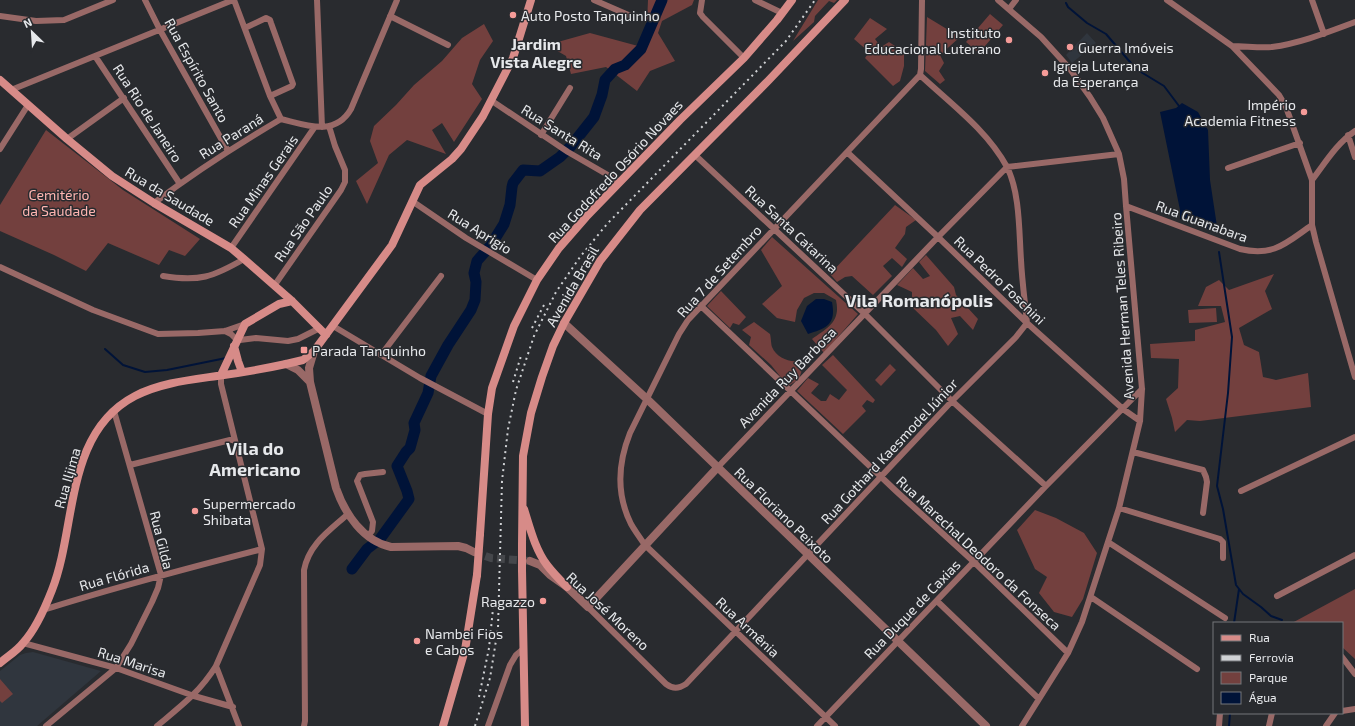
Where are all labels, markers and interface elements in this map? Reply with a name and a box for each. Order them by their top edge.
place label: Auto Posto Tanquinho [521,7,660,24]
marker: Auto Posto Tanquinho [508,10,518,20]
north arrow [12,12,52,52]
text: N [21,15,34,30]
street label: Rua Espírito Santo [161,15,233,125]
place label: Instituto Educacional Luterano [864,24,1001,57]
district label: Jardim Vista Alegre [490,34,582,71]
marker: Instituto Educacional Luterano [1004,35,1014,45]
place label: Guerra Imóveis [1078,39,1174,56]
marker: Guerra Imóveis [1065,42,1075,52]
place label: Igreja Luterana da Esperança [1053,57,1149,91]
street label: Rua Rio de Janeiro [110,61,186,165]
marker: Igreja Luterana da Esperança [1040,68,1050,78]
street label: Rua Godofredo Osório Novaes [544,96,686,246]
place label: Império Academia Fitness [1184,96,1296,129]
street label: Rua Santa Rita [518,100,606,164]
marker: Império Academia Fitness [1299,107,1309,117]
street label: Rua Paraná [196,110,266,162]
street label: Rua Minas Gerais [225,131,301,231]
street label: Rua da Saudade [122,163,218,229]
street label: Rua São Paulo [270,181,336,265]
street label: Rua Santa Catarina [742,182,842,276]
park label: Cemitério da Saudade [22,186,96,219]
street label: Rua Guanabara [1154,196,1250,246]
street label: Rua Aprigio [445,205,515,257]
street label: Avenida Herman Teles Ribeiro [1107,212,1137,400]
street label: Rua 7 de Setembro [673,221,765,321]
street label: Rua Pedro Foschini [951,232,1049,328]
street label: Avenida Brasil [542,242,602,329]
district label: Vila Romanópolis [845,289,993,311]
street label: Avenida Ruy Barbosa [735,323,839,431]
place label: Parada Tanquinho [312,342,426,359]
marker: Parada Tanquinho [299,345,309,355]
street label: Rua Gothard Kaesmodel Júnior [817,374,961,527]
district label: Vila do Americano [209,437,301,480]
street label: Rua Iljima [50,446,84,510]
street label: Rua Floriano Peixoto [731,463,837,567]
street label: Rua Marechal Deodoro da Fonseca [893,472,1065,634]
place label: Supermercado Shibata [203,495,296,528]
marker: Supermercado Shibata [190,506,200,516]
street label: Rua Gilda [147,509,177,571]
street label: Rua Duque de Caxias [860,556,964,662]
street label: Rua Flórida [77,558,151,594]
street label: Rua José Moreno [563,568,653,654]
place label: Ragazzo [481,593,535,610]
street label: Rua Armênia [713,593,783,661]
marker: Ragazzo [538,596,548,606]
legend [1213,622,1343,714]
place label: Nambei Fios e Cabos [425,625,503,658]
text: Rua [1249,630,1270,644]
marker: Nambei Fios e Cabos [412,636,422,646]
street label: Rua Marisa [95,643,169,681]
text: Ferrovia [1249,650,1294,664]
text: Parque [1249,670,1287,684]
text: Água [1249,690,1277,704]

